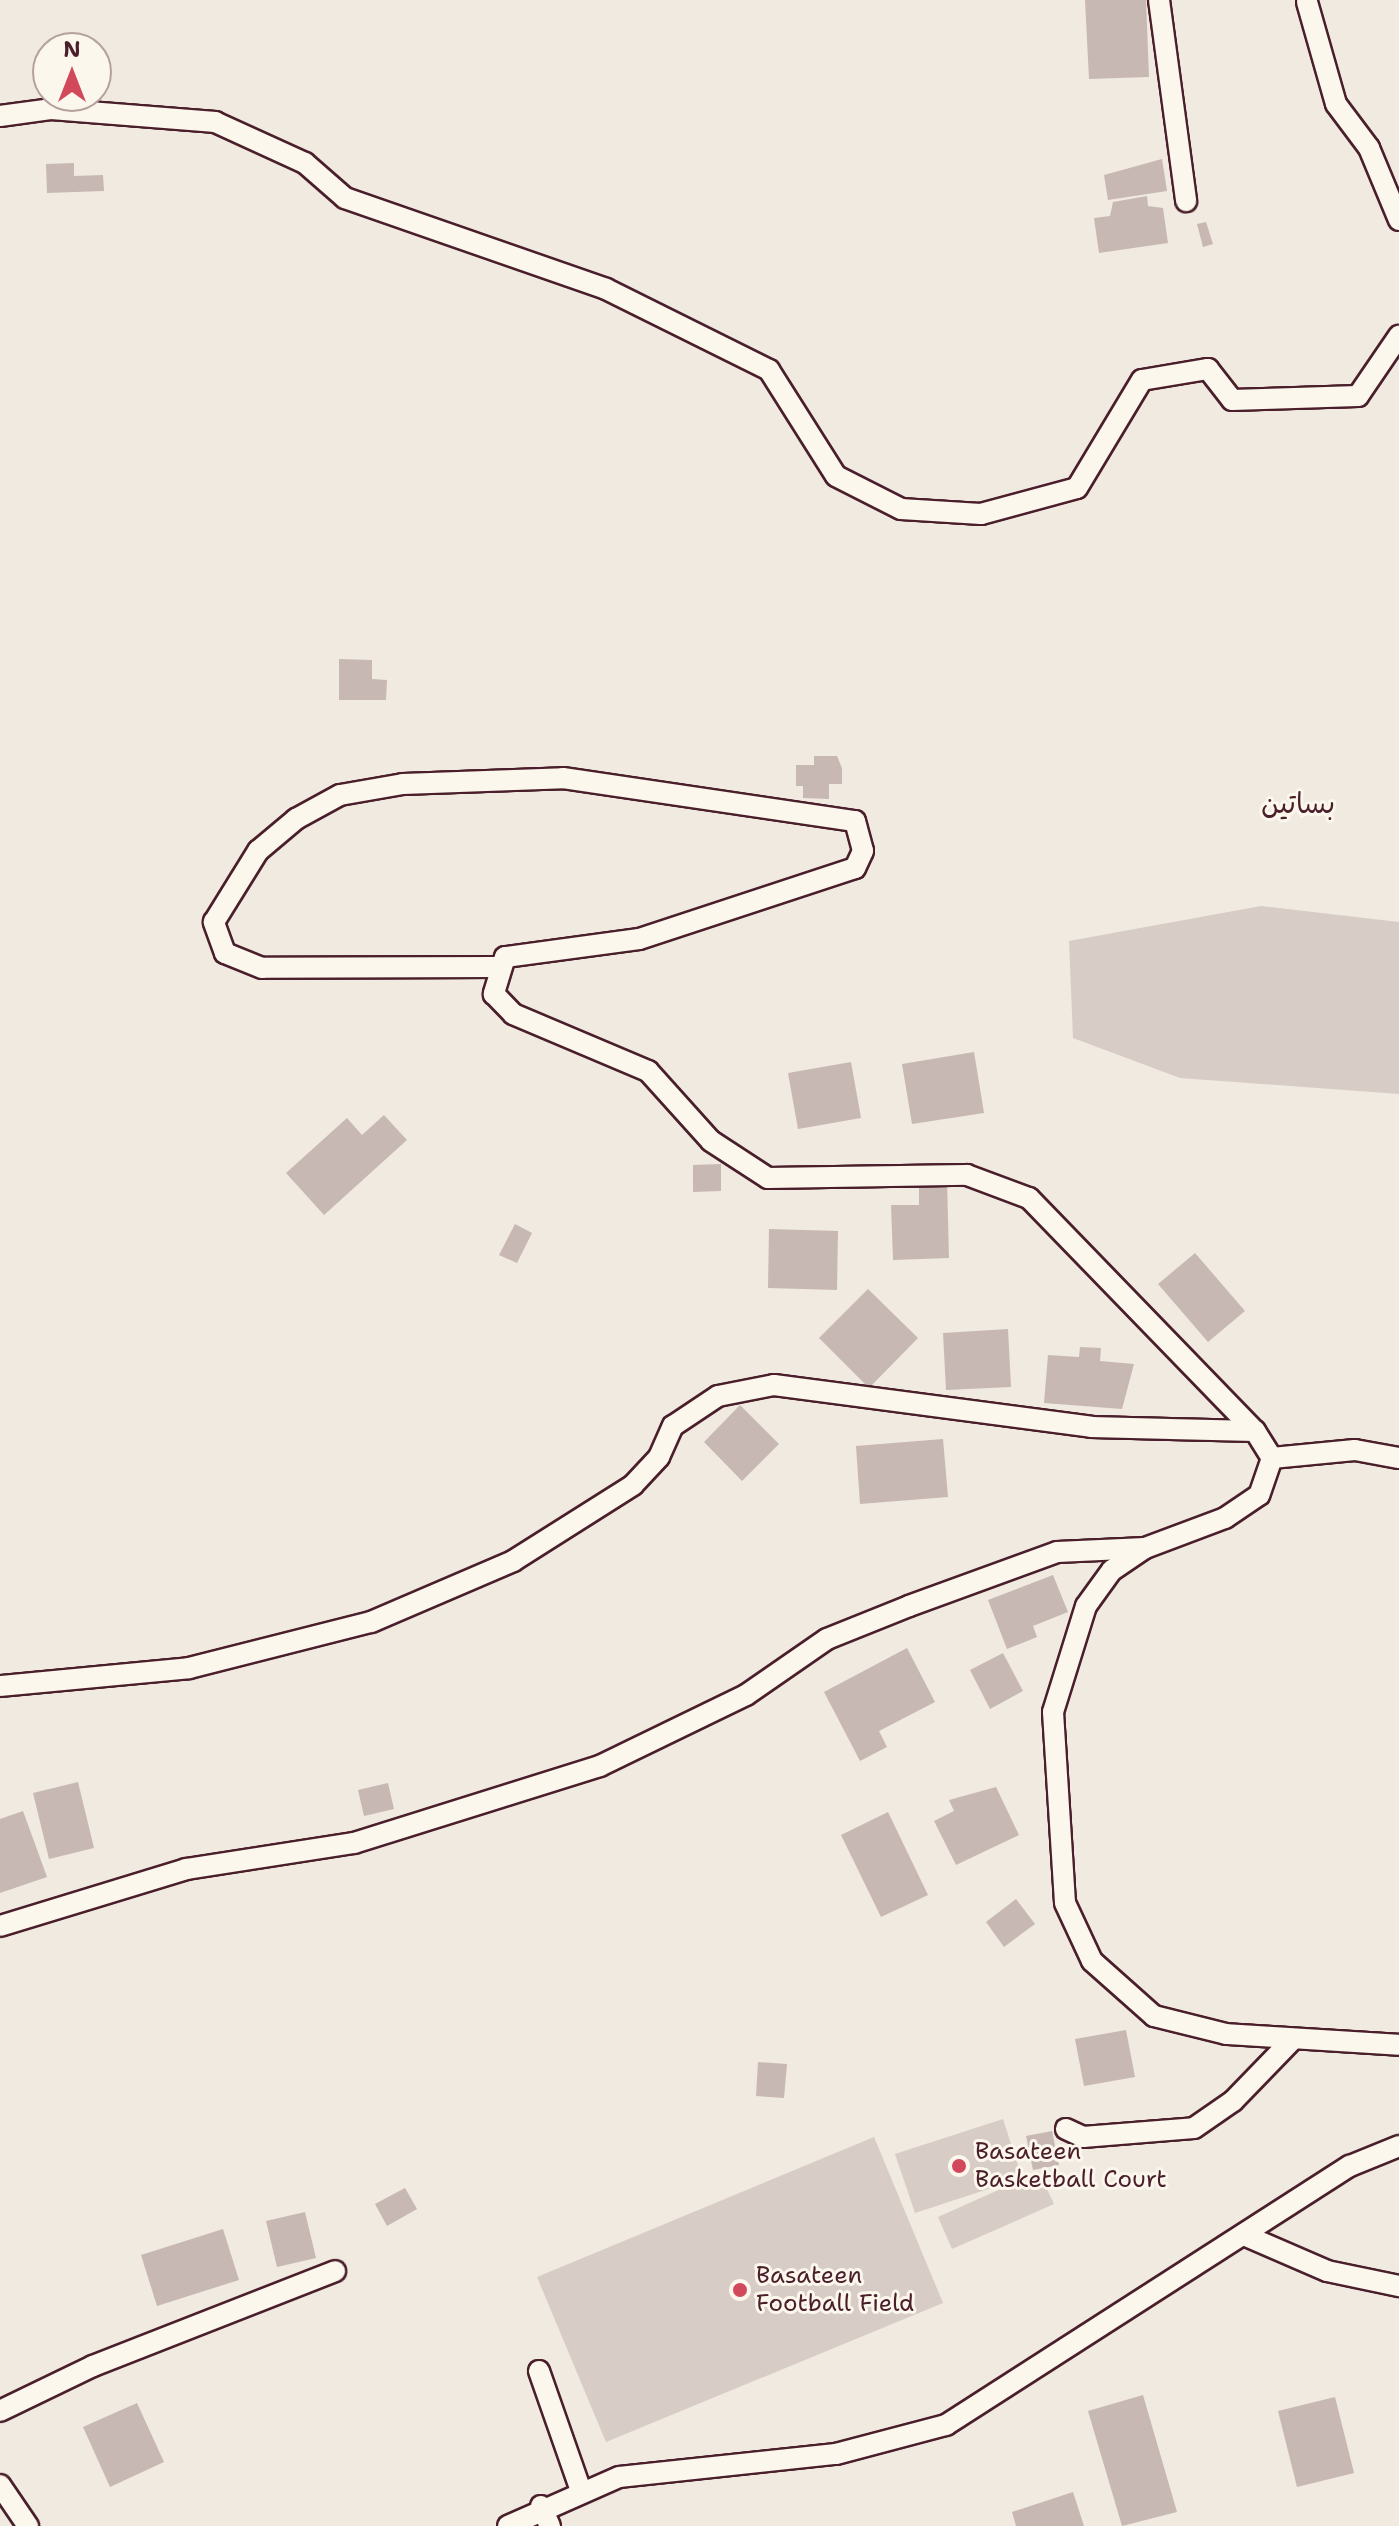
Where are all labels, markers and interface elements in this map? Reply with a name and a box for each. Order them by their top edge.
north arrow [32,32,112,112]
text: N [63,35,81,64]
district label: بساتين [1261,786,1335,820]
place label: Basateen Basketball Court [975,2138,1167,2194]
marker: Basateen Basketball Court [950,2157,968,2175]
place label: Basateen Football Field [756,2262,914,2318]
marker: Basateen Football Field [731,2281,749,2299]

